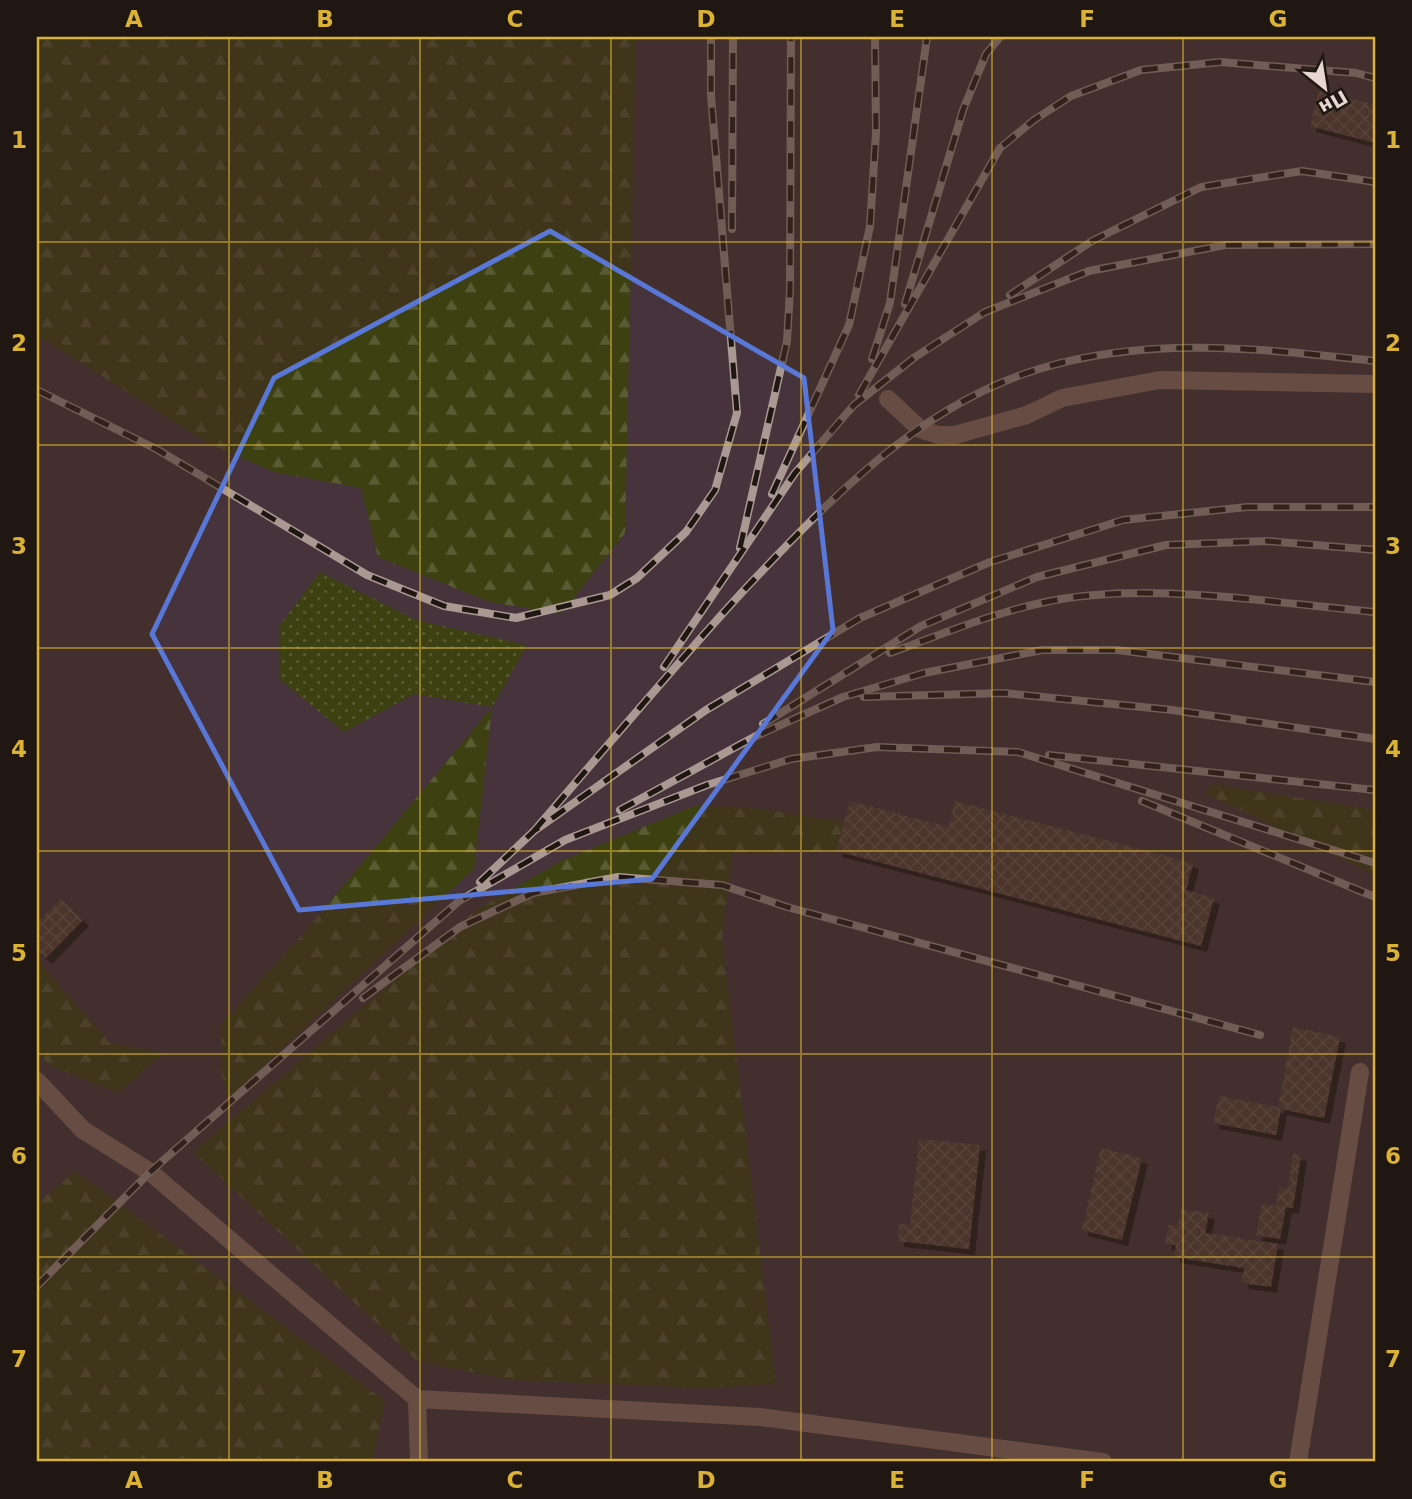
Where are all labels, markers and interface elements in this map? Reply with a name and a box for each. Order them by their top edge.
text: A [125,6,143,32]
text: B [316,6,334,32]
text: C [507,6,523,32]
text: D [696,6,716,32]
text: E [889,6,905,32]
text: F [1079,6,1095,32]
text: G [1269,6,1287,32]
north arrow [1290,52,1360,122]
text: Пн [1315,86,1352,120]
text: 1 [11,127,27,153]
text: 1 [1385,127,1401,153]
text: 2 [11,330,27,356]
text: 2 [1385,330,1401,356]
text: 3 [11,533,27,559]
text: 3 [1385,533,1401,559]
text: 4 [11,736,27,762]
text: 4 [1385,736,1401,762]
text: 5 [11,940,27,966]
text: 5 [1385,940,1401,966]
text: 6 [11,1143,27,1169]
text: 6 [1385,1143,1401,1169]
text: 7 [11,1346,27,1372]
text: 7 [1385,1346,1401,1372]
text: A [125,1467,143,1493]
text: B [316,1467,334,1493]
text: C [507,1467,523,1493]
text: D [696,1467,716,1493]
text: E [889,1467,905,1493]
text: F [1079,1467,1095,1493]
text: G [1269,1467,1287,1493]

